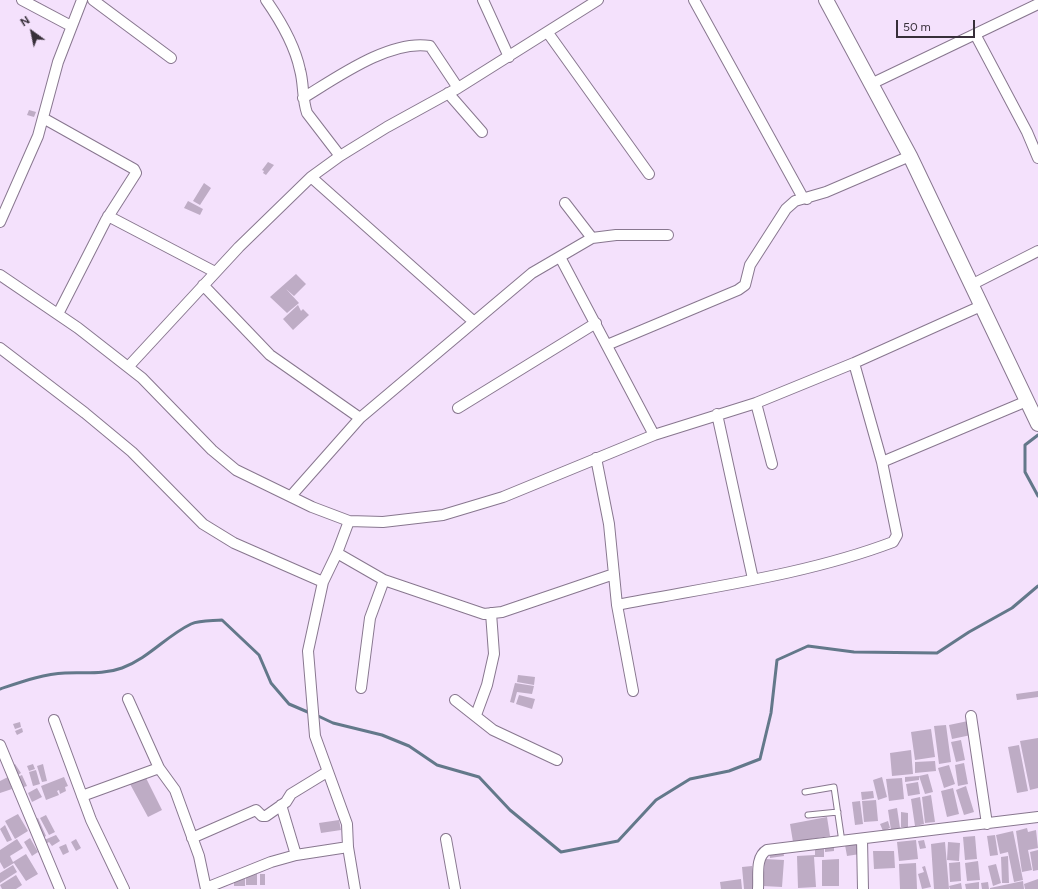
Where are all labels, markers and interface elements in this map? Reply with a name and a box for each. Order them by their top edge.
north arrow [12,12,52,52]
scale bar [898,12,977,38]
text: N [18,14,32,29]
text: 50 m [903,20,931,34]

